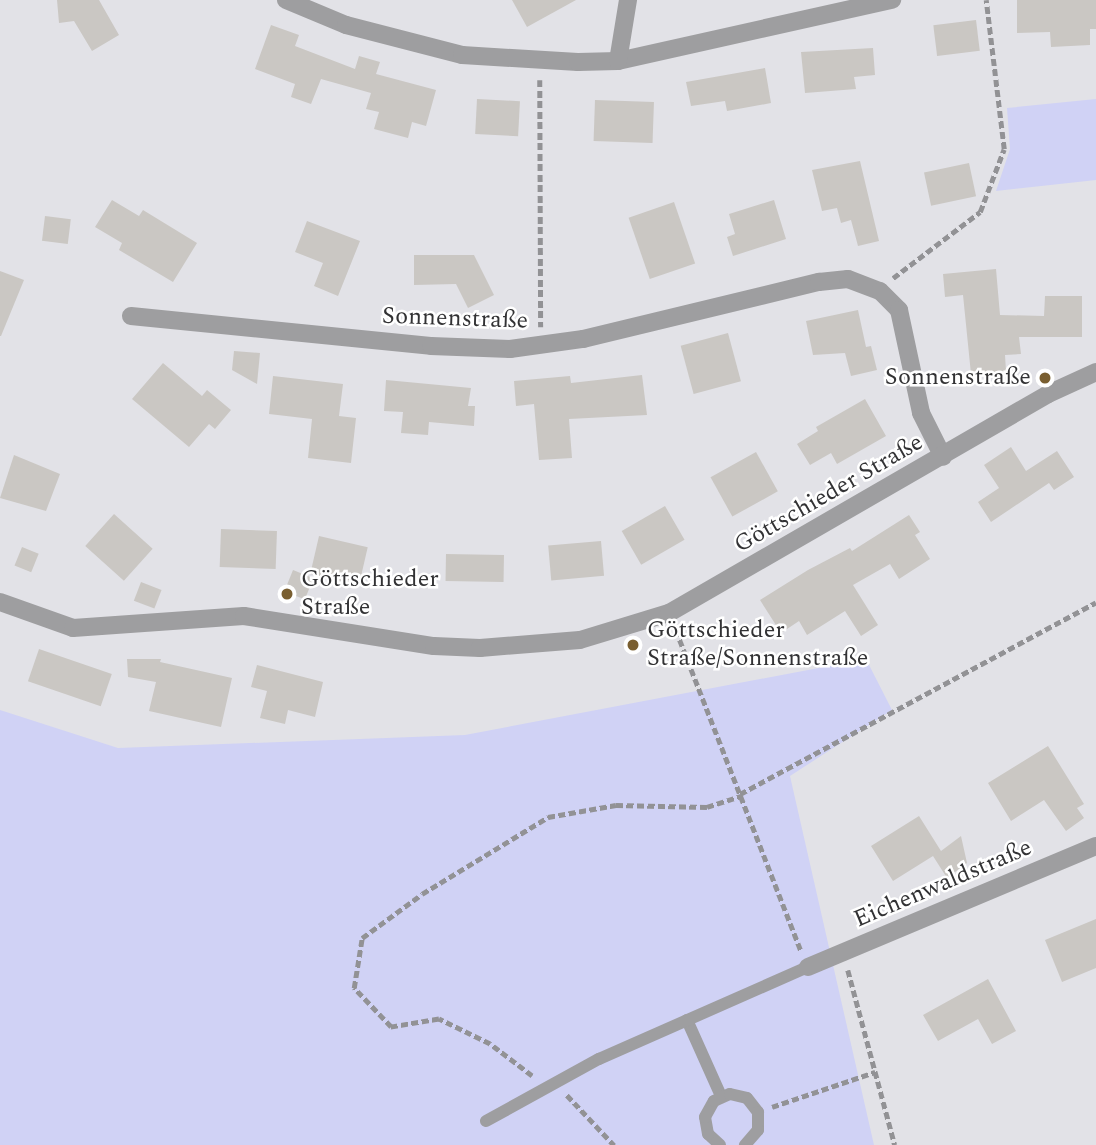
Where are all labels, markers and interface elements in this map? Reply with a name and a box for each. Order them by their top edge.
street label: Sonnenstraße [381,302,529,336]
place label: Sonnenstraße [885,364,1031,392]
marker: Sonnenstraße [1037,370,1053,386]
street label: Göttschieder Straße [730,428,928,560]
place label: Göttschieder Straße [301,566,439,622]
marker: Göttschieder Straße [279,586,295,602]
place label: Göttschieder Straße/Sonnenstraße [647,617,868,673]
marker: Göttschieder Straße/Sonnenstraße [625,637,641,653]
street label: Eichenwaldstraße [850,834,1036,934]

